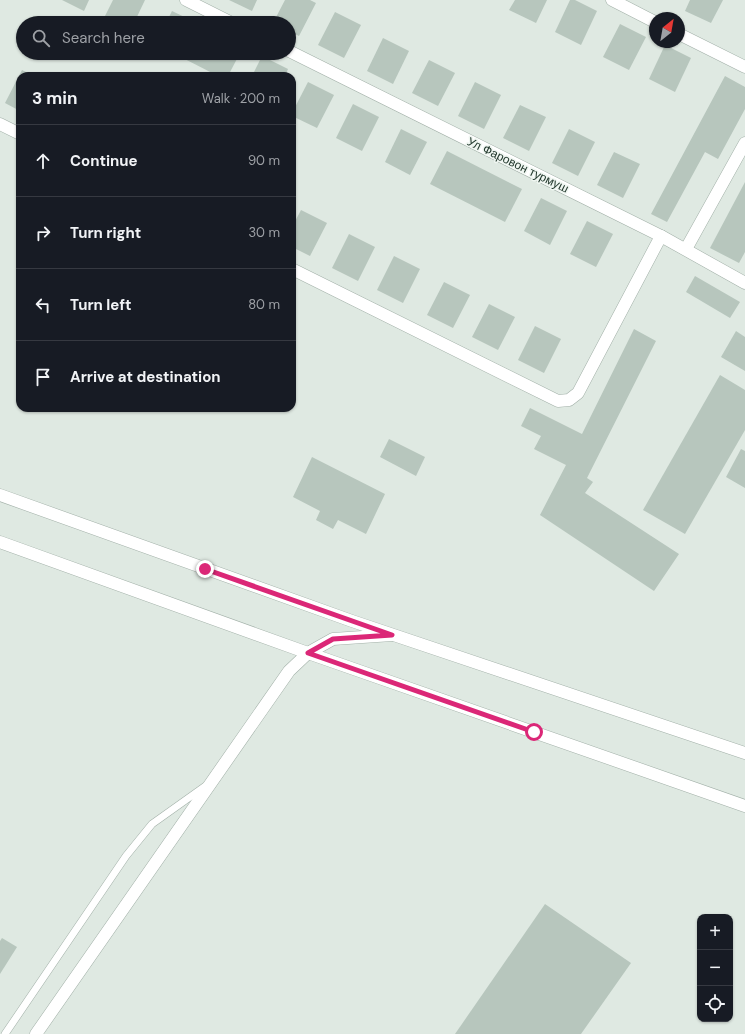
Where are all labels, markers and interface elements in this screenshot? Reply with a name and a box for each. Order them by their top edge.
north arrow [649,12,685,48]
search box [16,16,296,60]
icon: search [30,27,52,49]
text: Search here [62,28,145,48]
text: 3 min [32,87,77,109]
text: Walk · 200 m [202,90,280,107]
street label: Ул Фаровон турмуш [465,133,571,197]
icon: ahead [32,150,54,172]
text: Continue [70,151,138,171]
text: 90 m [248,152,280,169]
icon: right [32,222,54,244]
text: Turn right [70,223,141,243]
text: 30 m [248,224,280,241]
icon: left [32,294,54,316]
text: Turn left [70,295,131,315]
text: 80 m [248,296,280,313]
icon: arrive [32,366,54,388]
text: Arrive at destination [70,367,221,387]
route end [196,560,214,578]
route start [525,723,543,741]
map controls [697,914,733,1022]
button: + [697,914,733,950]
button: − [697,950,733,986]
button: locate [697,986,733,1022]

